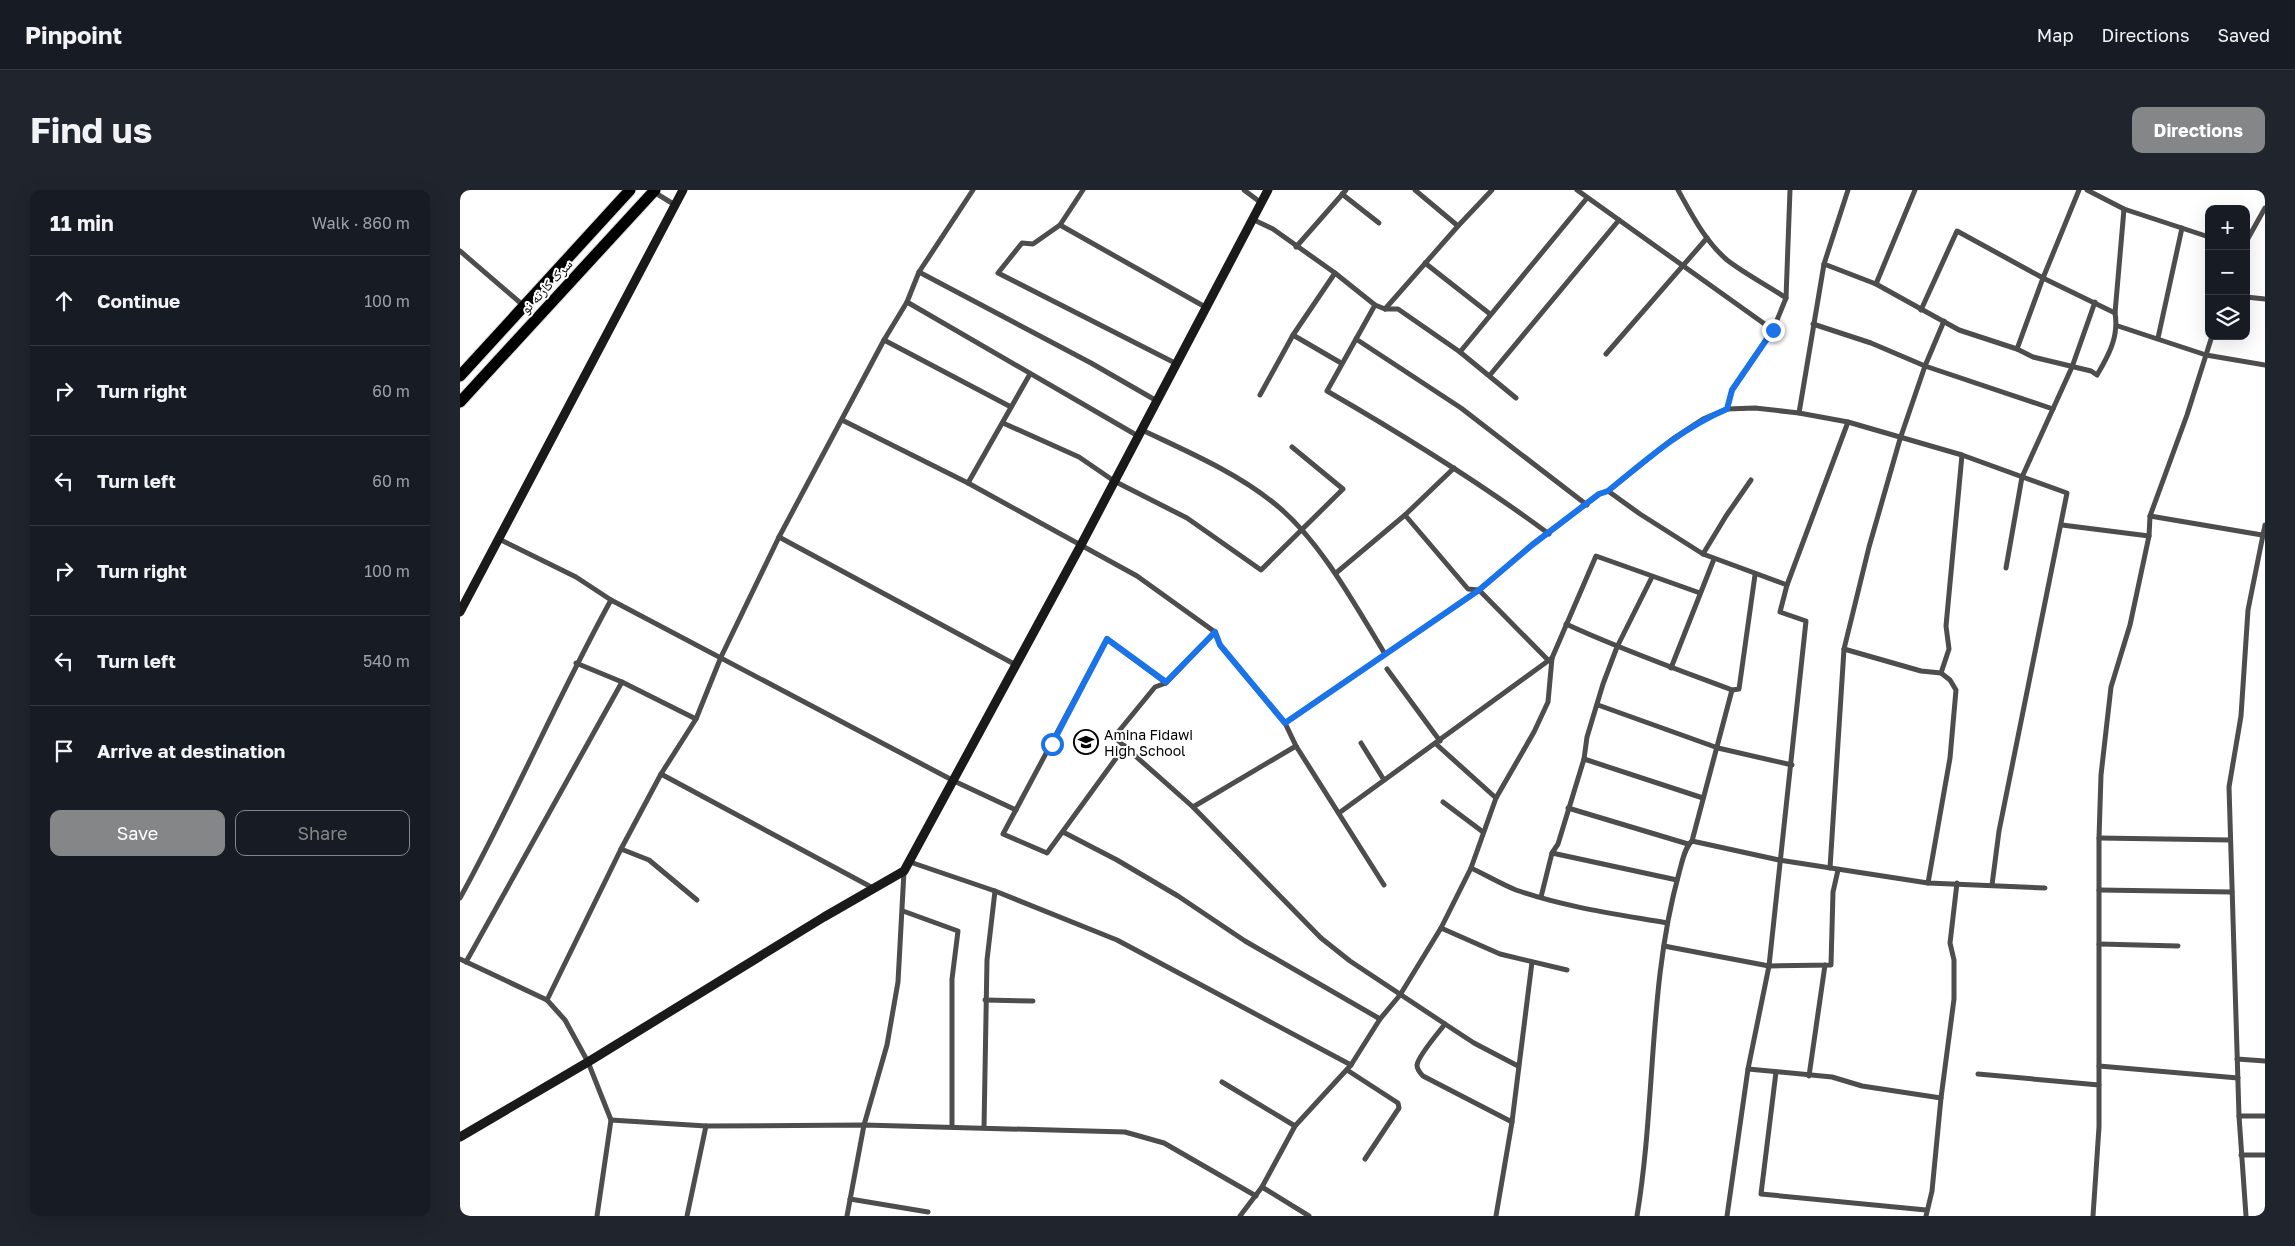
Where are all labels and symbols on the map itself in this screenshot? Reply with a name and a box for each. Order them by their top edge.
street label: سرک کارته نو [517,255,576,317]
route end [1762,319,1785,342]
place label: Amina Fidawi High School [1104,726,1193,759]
school or university icon: Amina Fidawi High School [1073,729,1099,755]
route start [1041,733,1064,756]

